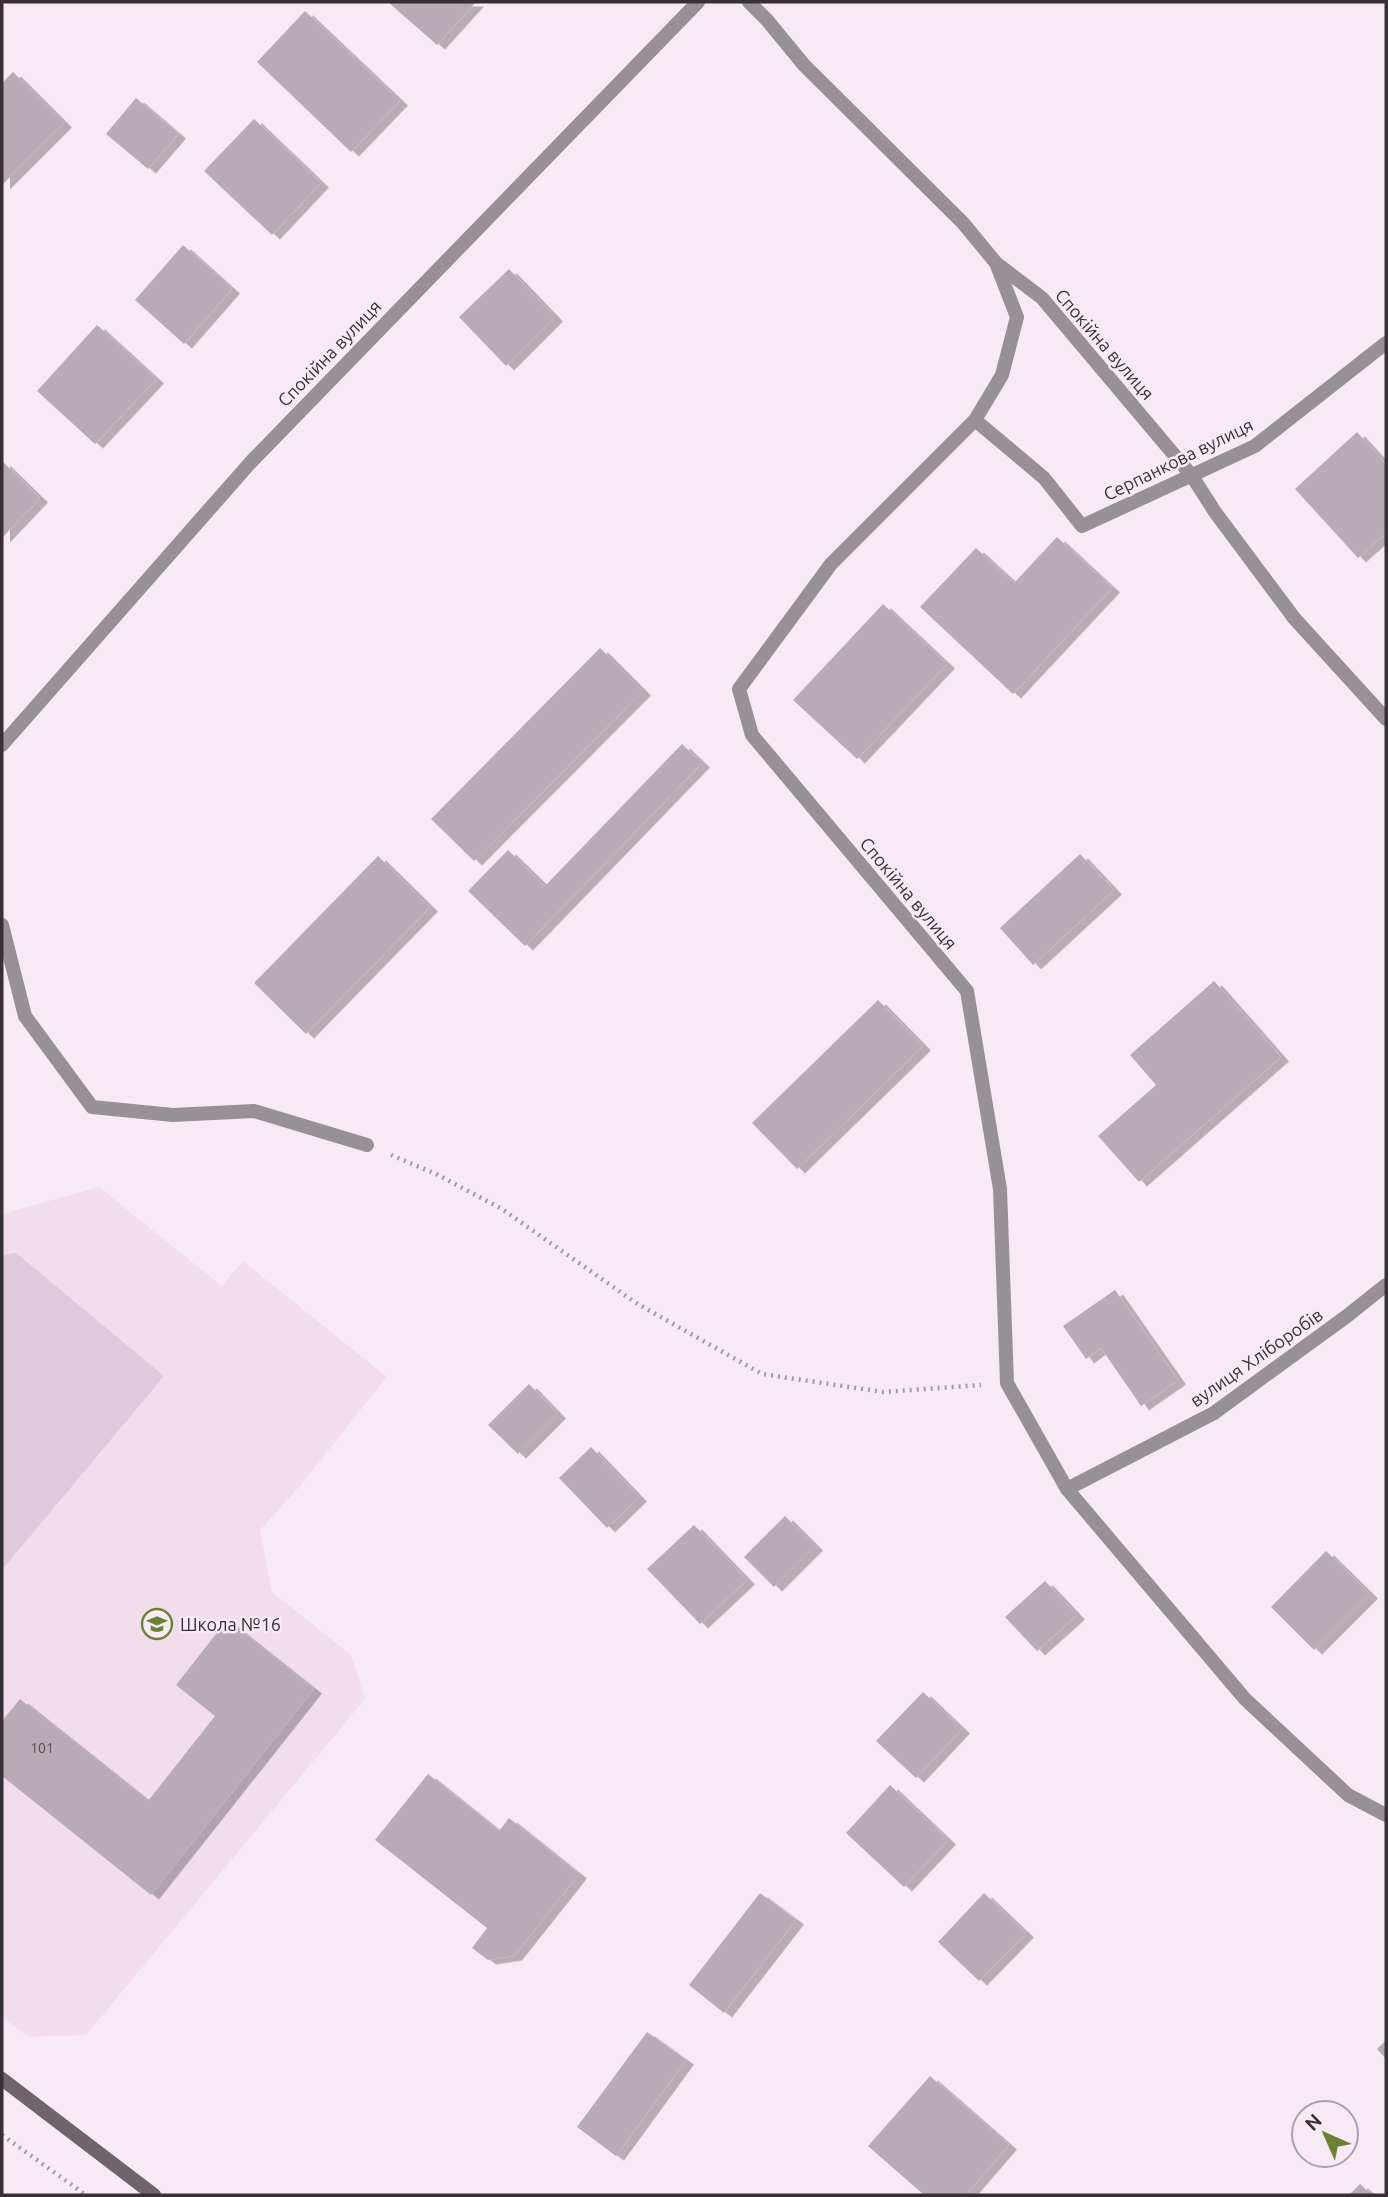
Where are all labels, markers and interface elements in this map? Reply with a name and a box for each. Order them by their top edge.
street label: Спокійна вулиця [1052,285,1158,403]
street label: Спокійна вулиця [273,296,385,410]
street label: Серпанкова вулиця [1100,414,1256,504]
street label: Спокійна вулиця [856,833,962,953]
street label: вулиця Хліборобів [1186,1304,1326,1410]
school or university icon: Школа №16 [140,1607,174,1641]
place label: Школа №16 [180,1614,281,1634]
house number: 101 [30,1740,54,1756]
north arrow [1290,2099,1360,2169]
text: N [1300,2109,1326,2135]

